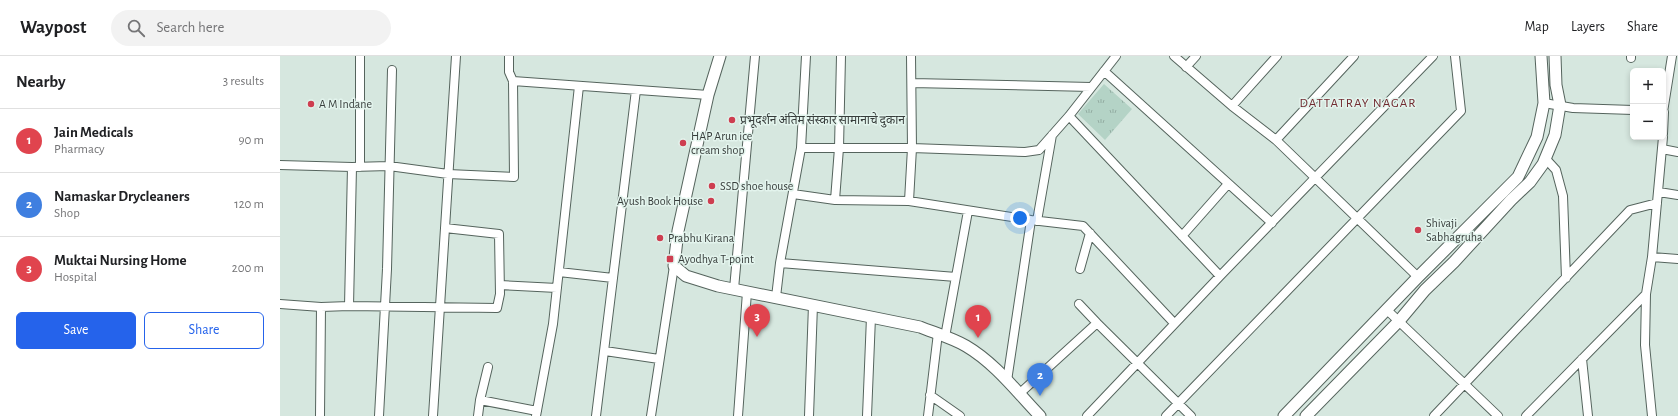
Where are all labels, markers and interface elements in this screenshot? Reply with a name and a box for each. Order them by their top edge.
search box [111,10,391,46]
icon: search [125,17,147,39]
text: Waypost [20,18,87,37]
text: Search here [157,20,224,35]
text: Map [1524,20,1549,34]
text: Layers [1571,20,1605,34]
text: Share [1627,20,1658,34]
map controls [1630,68,1666,140]
button: + [1630,68,1666,104]
text: Nearby [16,73,66,90]
text: 3 results [223,75,264,88]
district label: DATTATRAY NAGAR [1299,97,1417,110]
place label: A M Indane [319,98,372,110]
marker: A M Indane [306,99,316,109]
button: − [1630,104,1666,140]
place label: प्रभूदर्शन अंतिम संस्कार सामानाचे दुकान [740,112,905,128]
marker: प्रभूदर्शन अंतिम संस्कार सामानाचे दुकान [727,115,737,125]
text: Jain Medicals [54,125,133,140]
place label: HAP Arun ice cream shop [691,130,752,156]
text: 1 [27,134,31,147]
text: 90 m [238,134,264,147]
marker: HAP Arun ice cream shop [678,138,688,148]
text: Pharmacy [54,143,105,156]
place label: SSD shoe house [720,180,793,192]
marker: SSD shoe house [707,181,717,191]
text: Namaskar Drycleaners [54,189,190,204]
place label: Ayush Book House [617,195,703,208]
marker: Ayush Book House [706,196,716,206]
text: 2 [26,198,32,211]
text: 120 m [234,198,264,211]
text: Shop [54,207,80,220]
your location [1010,208,1030,228]
place label: Shivaji Sabhagruha [1426,217,1483,243]
marker: Shivaji Sabhagruha [1413,225,1423,235]
place label: Prabhu Kirana [668,232,735,244]
marker: Prabhu Kirana [655,233,665,243]
text: Muktai Nursing Home [54,253,187,268]
place label: Ayodhya T-point [678,253,754,266]
marker: Ayodhya T-point [665,254,675,264]
text: 3 [26,262,32,275]
text: 200 m [232,262,264,275]
text: Hospital [54,271,97,284]
pin: 3 [744,304,770,337]
pin: 1 [965,305,991,338]
button: Save [16,312,136,349]
button: Share [144,312,264,349]
pin: 2 [1027,363,1053,396]

